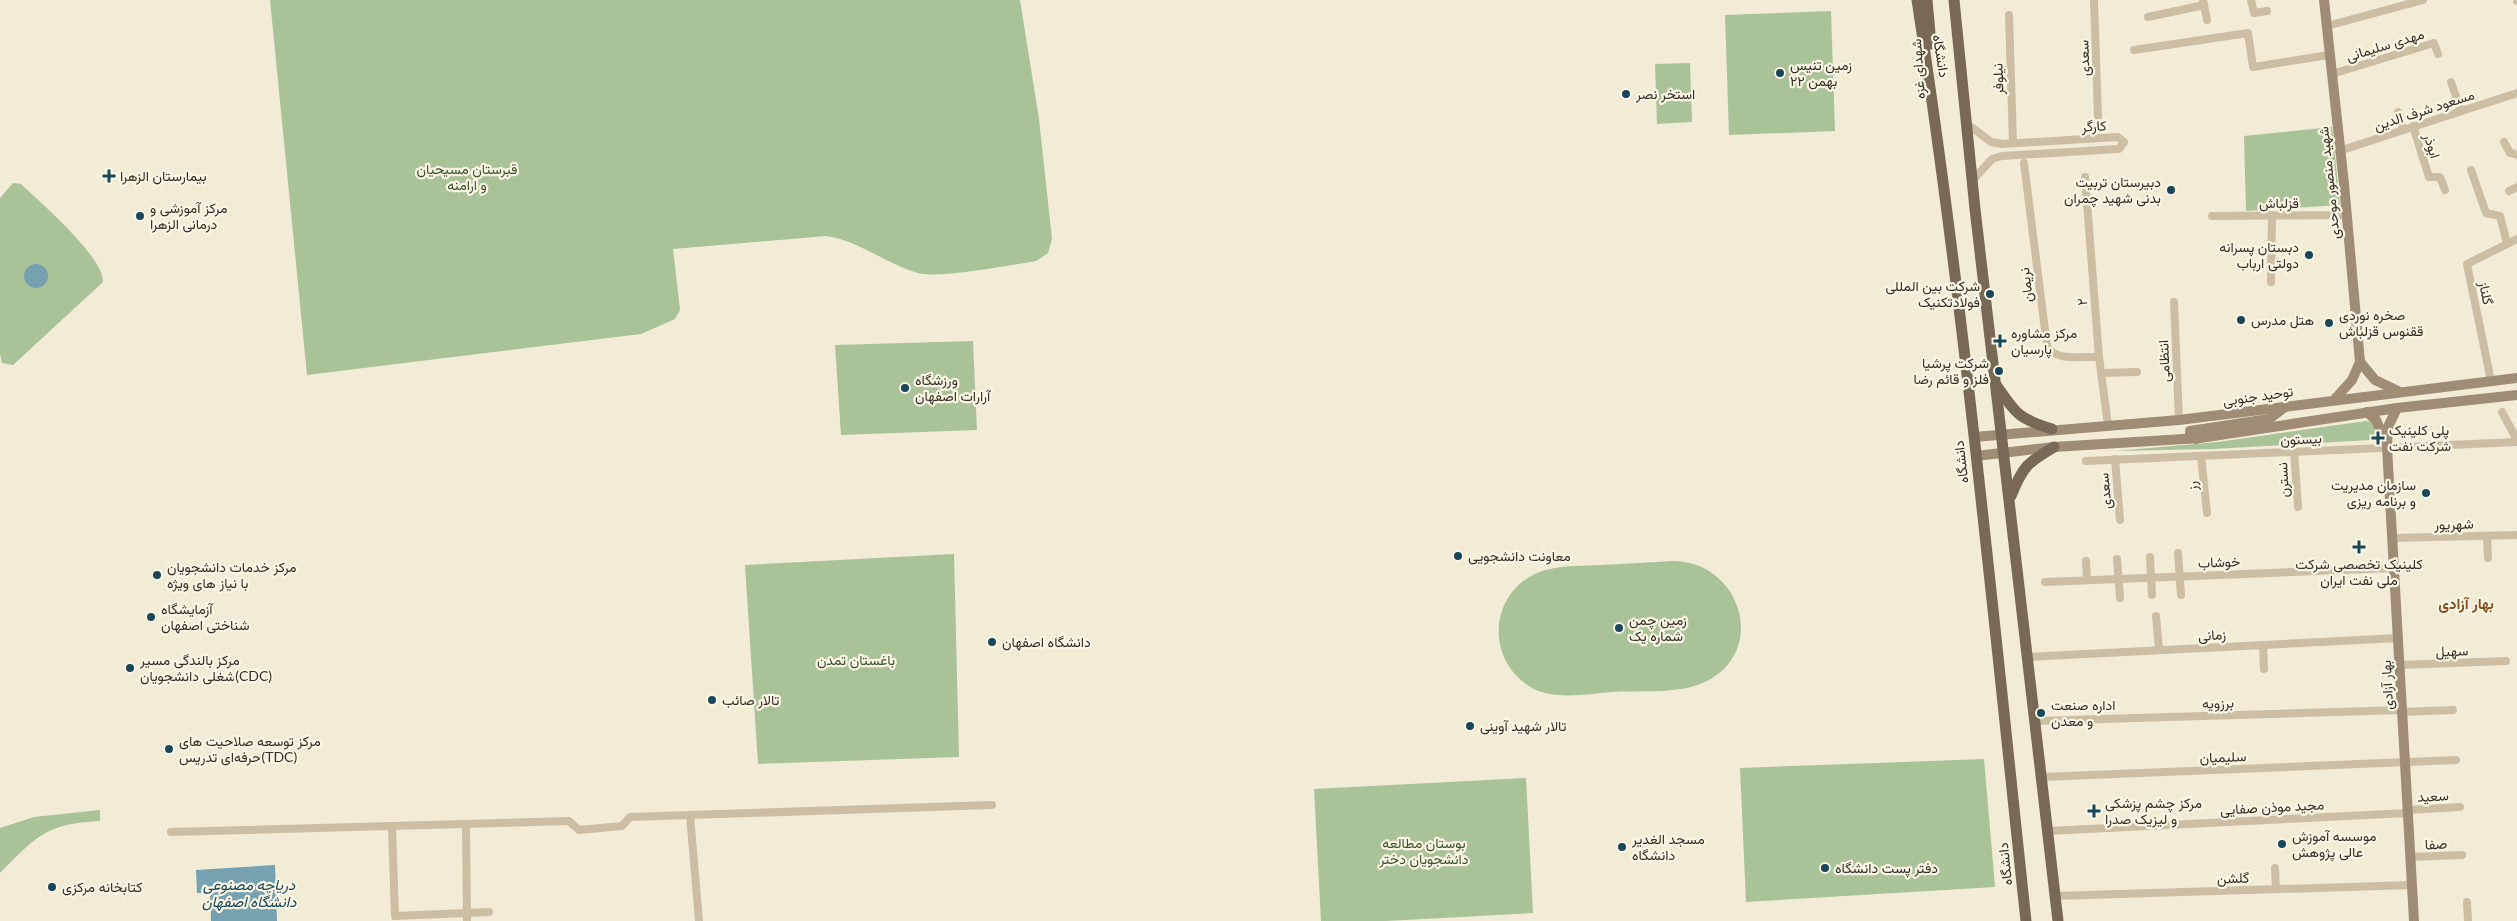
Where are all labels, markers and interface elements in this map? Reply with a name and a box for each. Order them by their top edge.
street label: مهدی سلیمانی [2344,25,2426,65]
street label: دانشگاه [1930,33,1953,79]
street label: شهدای غزه [1907,38,1929,100]
street label: سعدی [2074,40,2094,76]
place label: زمین تنیس ۲۲ بهمن [1790,56,1852,90]
street label: نیلوفر [1988,63,2008,96]
marker: زمین تنیس ۲۲ بهمن [1774,67,1786,79]
place label: استخر نصر [1635,85,1695,103]
street label: مسعود شرف الدین [2371,85,2477,135]
marker: استخر نصر [1620,88,1632,100]
street label: کارگر [2080,116,2107,136]
street label: شهید منصور موحدی [2314,126,2344,240]
street label: ابوذر [2419,130,2444,161]
park label: قبرستان مسیحیان و ارامنه [417,160,517,194]
place label: بیمارستان الزهرا [120,167,207,185]
marker: بیمارستان الزهرا [102,169,116,183]
place label: دبیرستان تربیت بدنی شهید چمران [2064,173,2161,208]
marker: دبیرستان تربیت بدنی شهید چمران [2165,184,2177,196]
street label: قزلباش [2259,194,2299,212]
place label: مرکز آموزشی و درمانی الزهرا [150,199,227,233]
marker: مرکز آموزشی و درمانی الزهرا [134,210,146,222]
place label: دبستان پسرانه دولتی ارباب [2219,238,2299,272]
marker: دبستان پسرانه دولتی ارباب [2303,249,2315,261]
street label: نریمان [2015,267,2037,303]
place label: شرکت بین المللی فولادتکنیک [1885,277,1980,311]
street label: گلناز [2475,278,2497,307]
marker: شرکت بین المللی فولادتکنیک [1984,288,1996,300]
street label: ۲ [2073,298,2090,306]
place label: صخره نوردی ققنوس قزلباش [2339,306,2423,340]
place label: هتل مدرس [2251,311,2314,329]
marker: هتل مدرس [2235,314,2247,326]
marker: صخره نوردی ققنوس قزلباش [2323,317,2335,329]
place label: مرکز مشاوره پارسیان [2011,324,2077,359]
marker: مرکز مشاوره پارسیان [1993,334,2007,348]
street label: انتظامی [2154,340,2174,382]
place label: شرکت پرشیا فلز و قائم رضا [1913,354,1989,388]
marker: شرکت پرشیا فلز و قائم رضا [1993,365,2005,377]
place label: ورزشگاه آرارات اصفهان [915,371,992,405]
marker: ورزشگاه آرارات اصفهان [899,382,911,394]
street label: توحید جنوبی [2222,382,2294,410]
place label: پلی کلینیک شرکت نفت [2389,421,2451,455]
street label: بیستون [2280,429,2322,449]
marker: پلی کلینیک شرکت نفت [2371,431,2385,445]
street label: دانشگاه [1949,439,1972,484]
street label: نسترن [2273,462,2293,498]
street label: سعدی [2094,472,2116,510]
place label: سازمان مدیریت و برنامه ریزی [2331,476,2416,510]
street label: رز [2183,480,2202,493]
marker: سازمان مدیریت و برنامه ریزی [2420,487,2432,499]
street label: شهریور [2433,515,2474,533]
marker: کلینیک تخصصی شرکت ملی نفت ایران [2352,540,2366,554]
place label: معاونت دانشجویی [1468,547,1571,565]
marker: معاونت دانشجویی [1452,550,1464,562]
street label: خوشاب [2197,552,2241,572]
place label: کلینیک تخصصی شرکت ملی نفت ایران [2295,555,2423,589]
place label: مرکز خدمات دانشجویان با نیاز های ویژه [167,558,297,592]
marker: مرکز خدمات دانشجویان با نیاز های ویژه [151,569,163,581]
district label: بهار آزادی [2438,594,2494,613]
place label: آزمایشگاه شناختی اصفهان [161,600,250,634]
marker: آزمایشگاه شناختی اصفهان [145,611,157,623]
place label: زمین چمن شماره یک [1629,611,1687,645]
marker: زمین چمن شماره یک [1613,622,1625,634]
street label: زمانی [2198,625,2227,645]
place label: دانشگاه اصفهان [1002,633,1091,651]
marker: دانشگاه اصفهان [986,636,998,648]
street label: سهیل [2435,641,2469,661]
place label: مرکز بالندگی مسیر شغلی دانشجویان(CDC) [139,651,272,685]
park label: باغستان تمدن [817,651,895,669]
street label: بهار آزادی [2377,660,2397,710]
marker: مرکز بالندگی مسیر شغلی دانشجویان(CDC) [124,662,136,674]
place label: تالار صائب [722,691,780,709]
street label: برزویه [2202,693,2234,713]
marker: تالار صائب [706,694,718,706]
place label: اداره صنعت و معدن [2051,696,2115,730]
marker: اداره صنعت و معدن [2035,707,2047,719]
place label: تالار شهید آوینی [1480,717,1567,735]
marker: تالار شهید آوینی [1464,720,1476,732]
place label: مرکز توسعه صلاحیت های حرفه‌ای تدریس(TDC) [179,732,321,766]
marker: مرکز توسعه صلاحیت های حرفه‌ای تدریس(TDC) [163,743,175,755]
street label: سلیمیان [2199,747,2247,767]
street label: سعید [2417,786,2449,805]
place label: مرکز چشم پزشکی و لیزیک صدرا [2105,794,2202,828]
street label: مجید موذن صفایی [2219,795,2325,819]
marker: مرکز چشم پزشکی و لیزیک صدرا [2087,804,2101,818]
place label: موسسه آموزش عالی پژوهش [2292,827,2377,862]
place label: مسجد الغدیر دانشگاه [1631,830,1705,863]
park label: بوستان مطالعه دانشجویان دختر [1378,834,1469,868]
street label: صفا [2424,834,2448,853]
marker: موسسه آموزش عالی پژوهش [2276,838,2288,850]
marker: مسجد الغدیر دانشگاه [1616,841,1628,853]
street label: دانشگاه [1994,841,2015,886]
place label: دفتر پست دانشگاه [1835,859,1938,878]
marker: دفتر پست دانشگاه [1819,862,1831,874]
street label: گلشن [2216,868,2250,888]
water label: دریاچه مصنوعی دانشگاه اصفهان [202,875,297,911]
place label: کتابخانه مرکزی [62,878,142,896]
marker: کتابخانه مرکزی [46,881,58,893]

